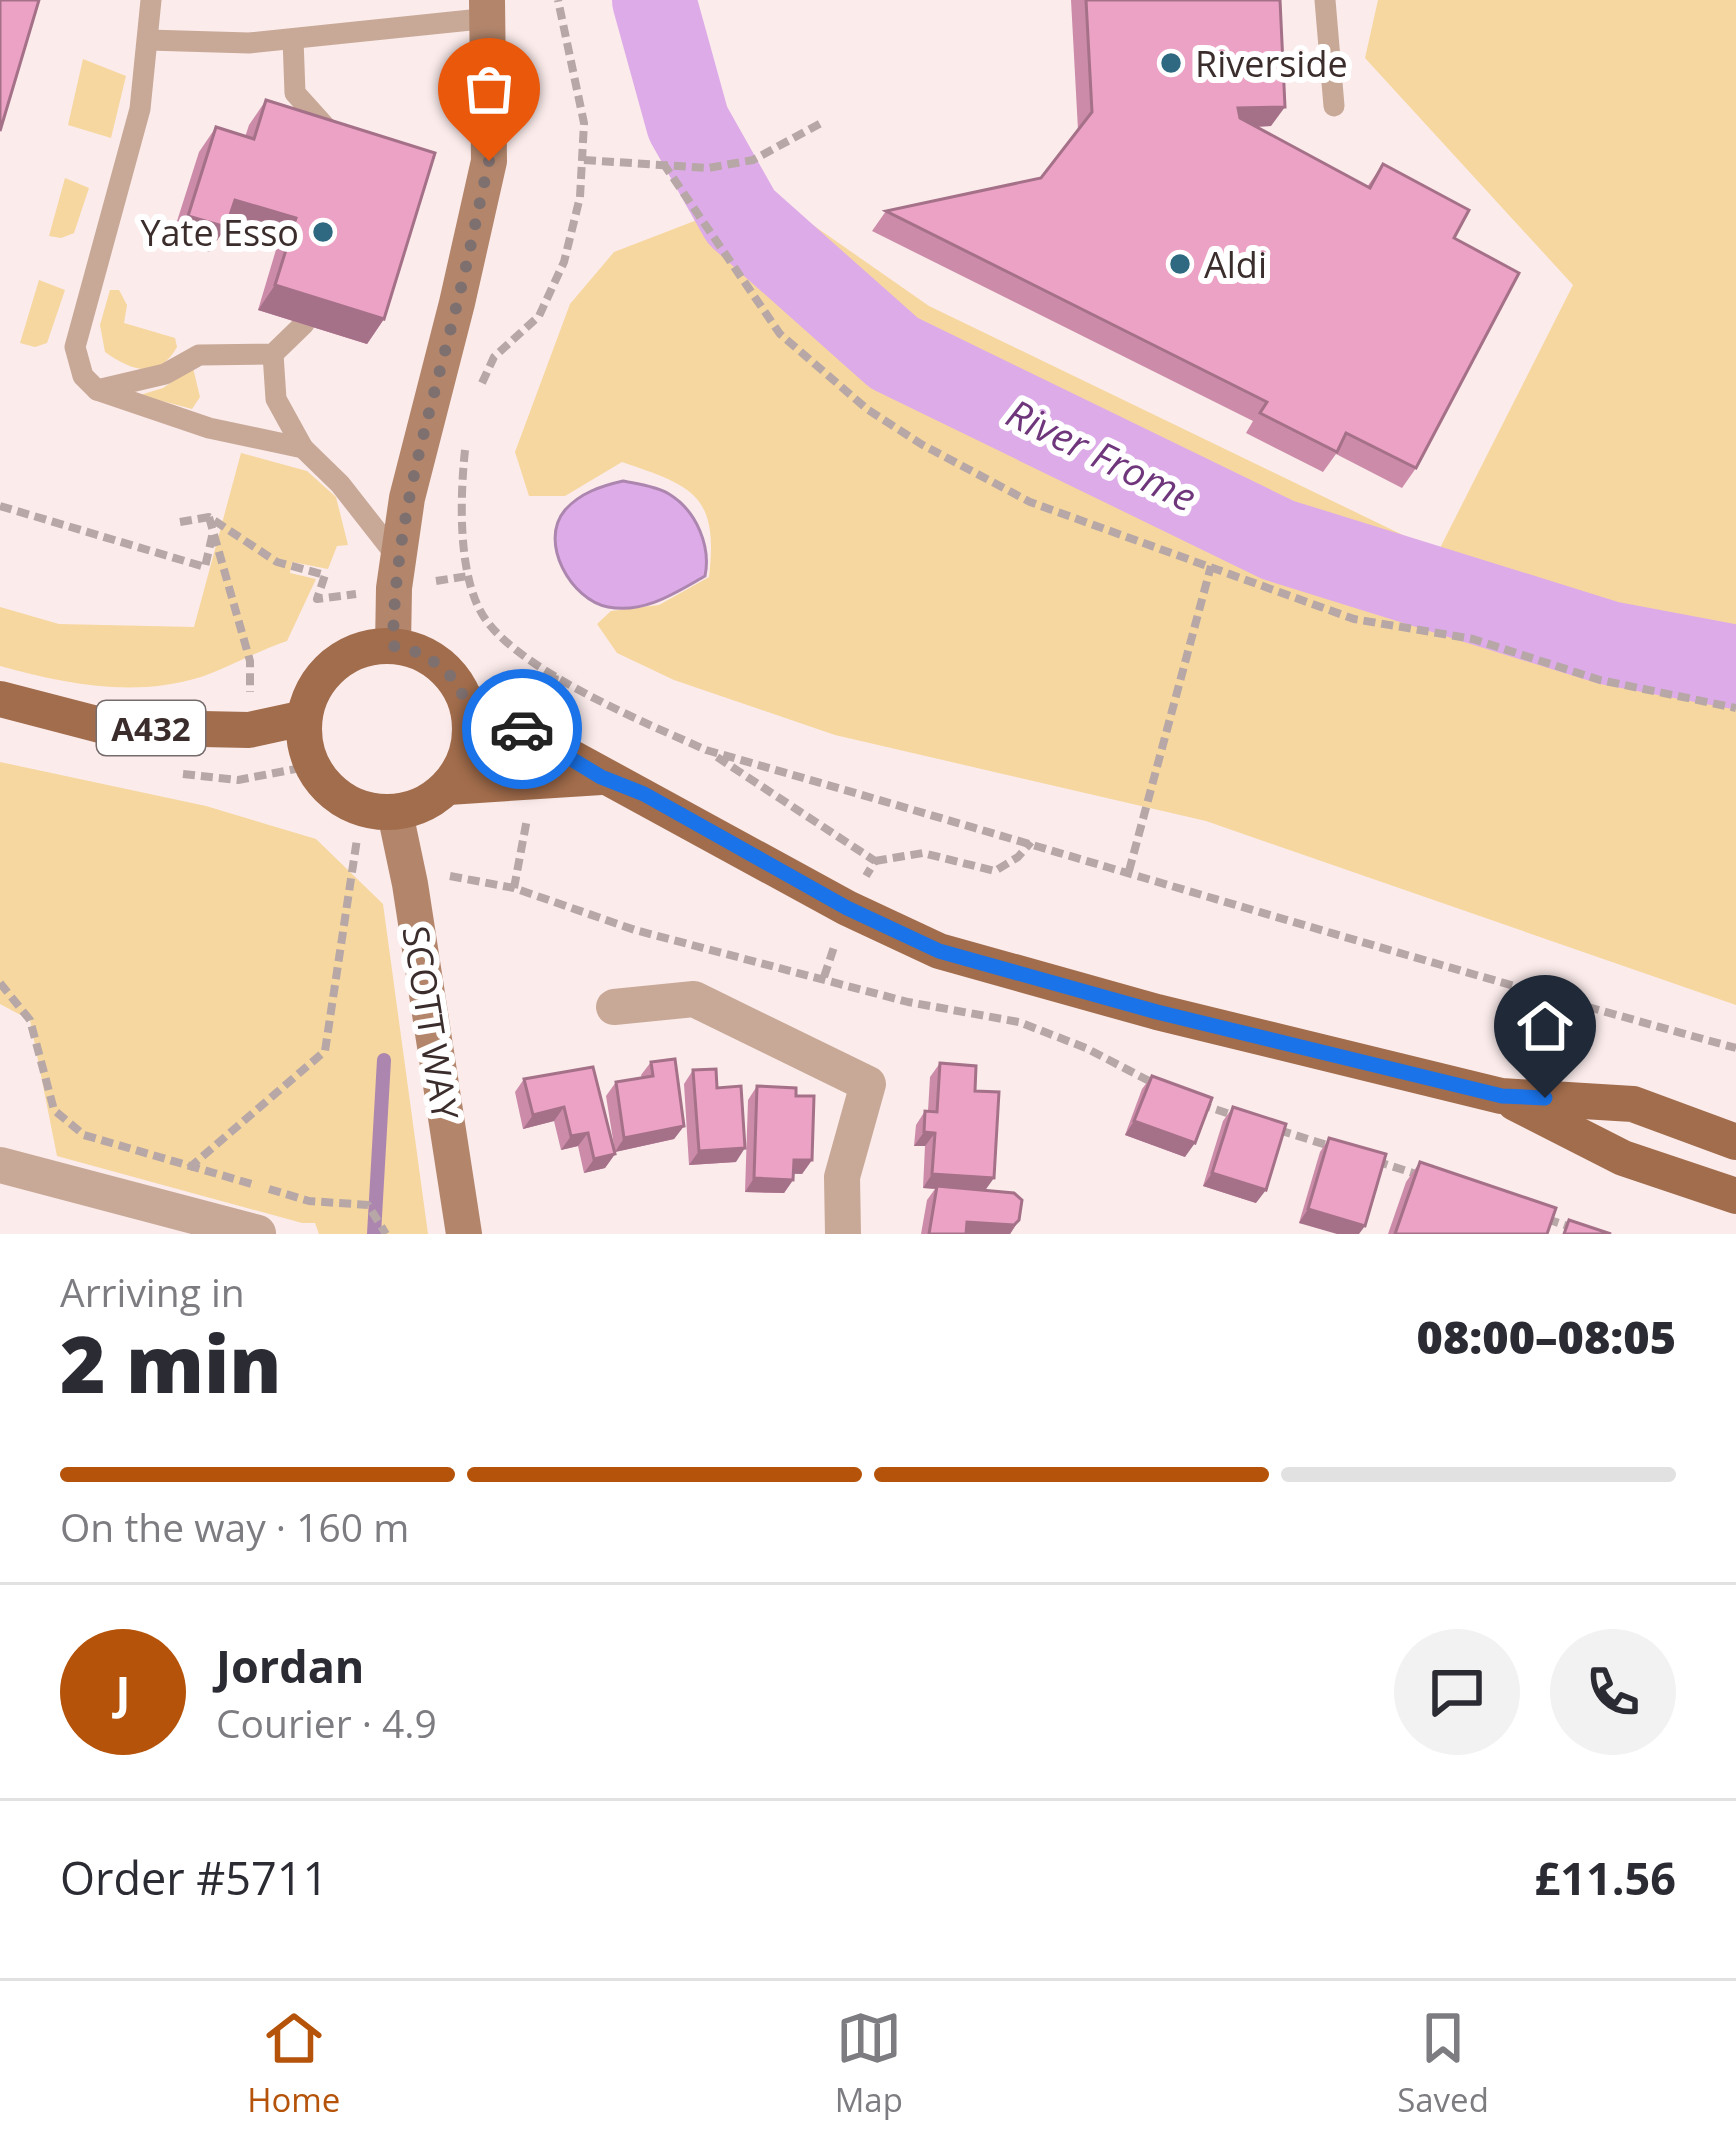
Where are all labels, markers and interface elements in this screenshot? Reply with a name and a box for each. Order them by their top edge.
pin [438,38,540,161]
place label: Riverside [1195,39,1348,88]
marker: Riverside [1158,50,1184,76]
icon: bag [456,56,522,122]
place label: Yate Esso [140,208,299,257]
marker: Yate Esso [310,219,336,245]
place label: Aldi [1204,240,1267,289]
marker: Aldi [1167,251,1193,277]
water label: River Frome [998,385,1206,523]
courier [462,669,582,789]
icon: car [489,696,555,762]
road number: A432 [97,701,205,755]
street label: SCOTT WAY [392,923,471,1124]
pin [1494,975,1596,1098]
icon: home [1512,993,1578,1059]
text: Arriving in [60,1265,245,1318]
text: 08:00–08:05 [1417,1306,1676,1367]
text: 2 min [60,1310,282,1416]
text: On the way · 160 m [60,1500,409,1553]
button: chat [1394,1629,1520,1755]
button: phone [1550,1629,1676,1755]
text: Jordan [216,1635,364,1696]
text: J [116,1661,130,1722]
text: Courier · 4.9 [216,1696,437,1749]
text: Order #5711 [60,1847,328,1908]
text: £11.56 [1535,1847,1676,1908]
tab: Home [247,2005,340,2122]
tab: Map [835,2005,903,2122]
tab: Saved [1397,2005,1489,2122]

